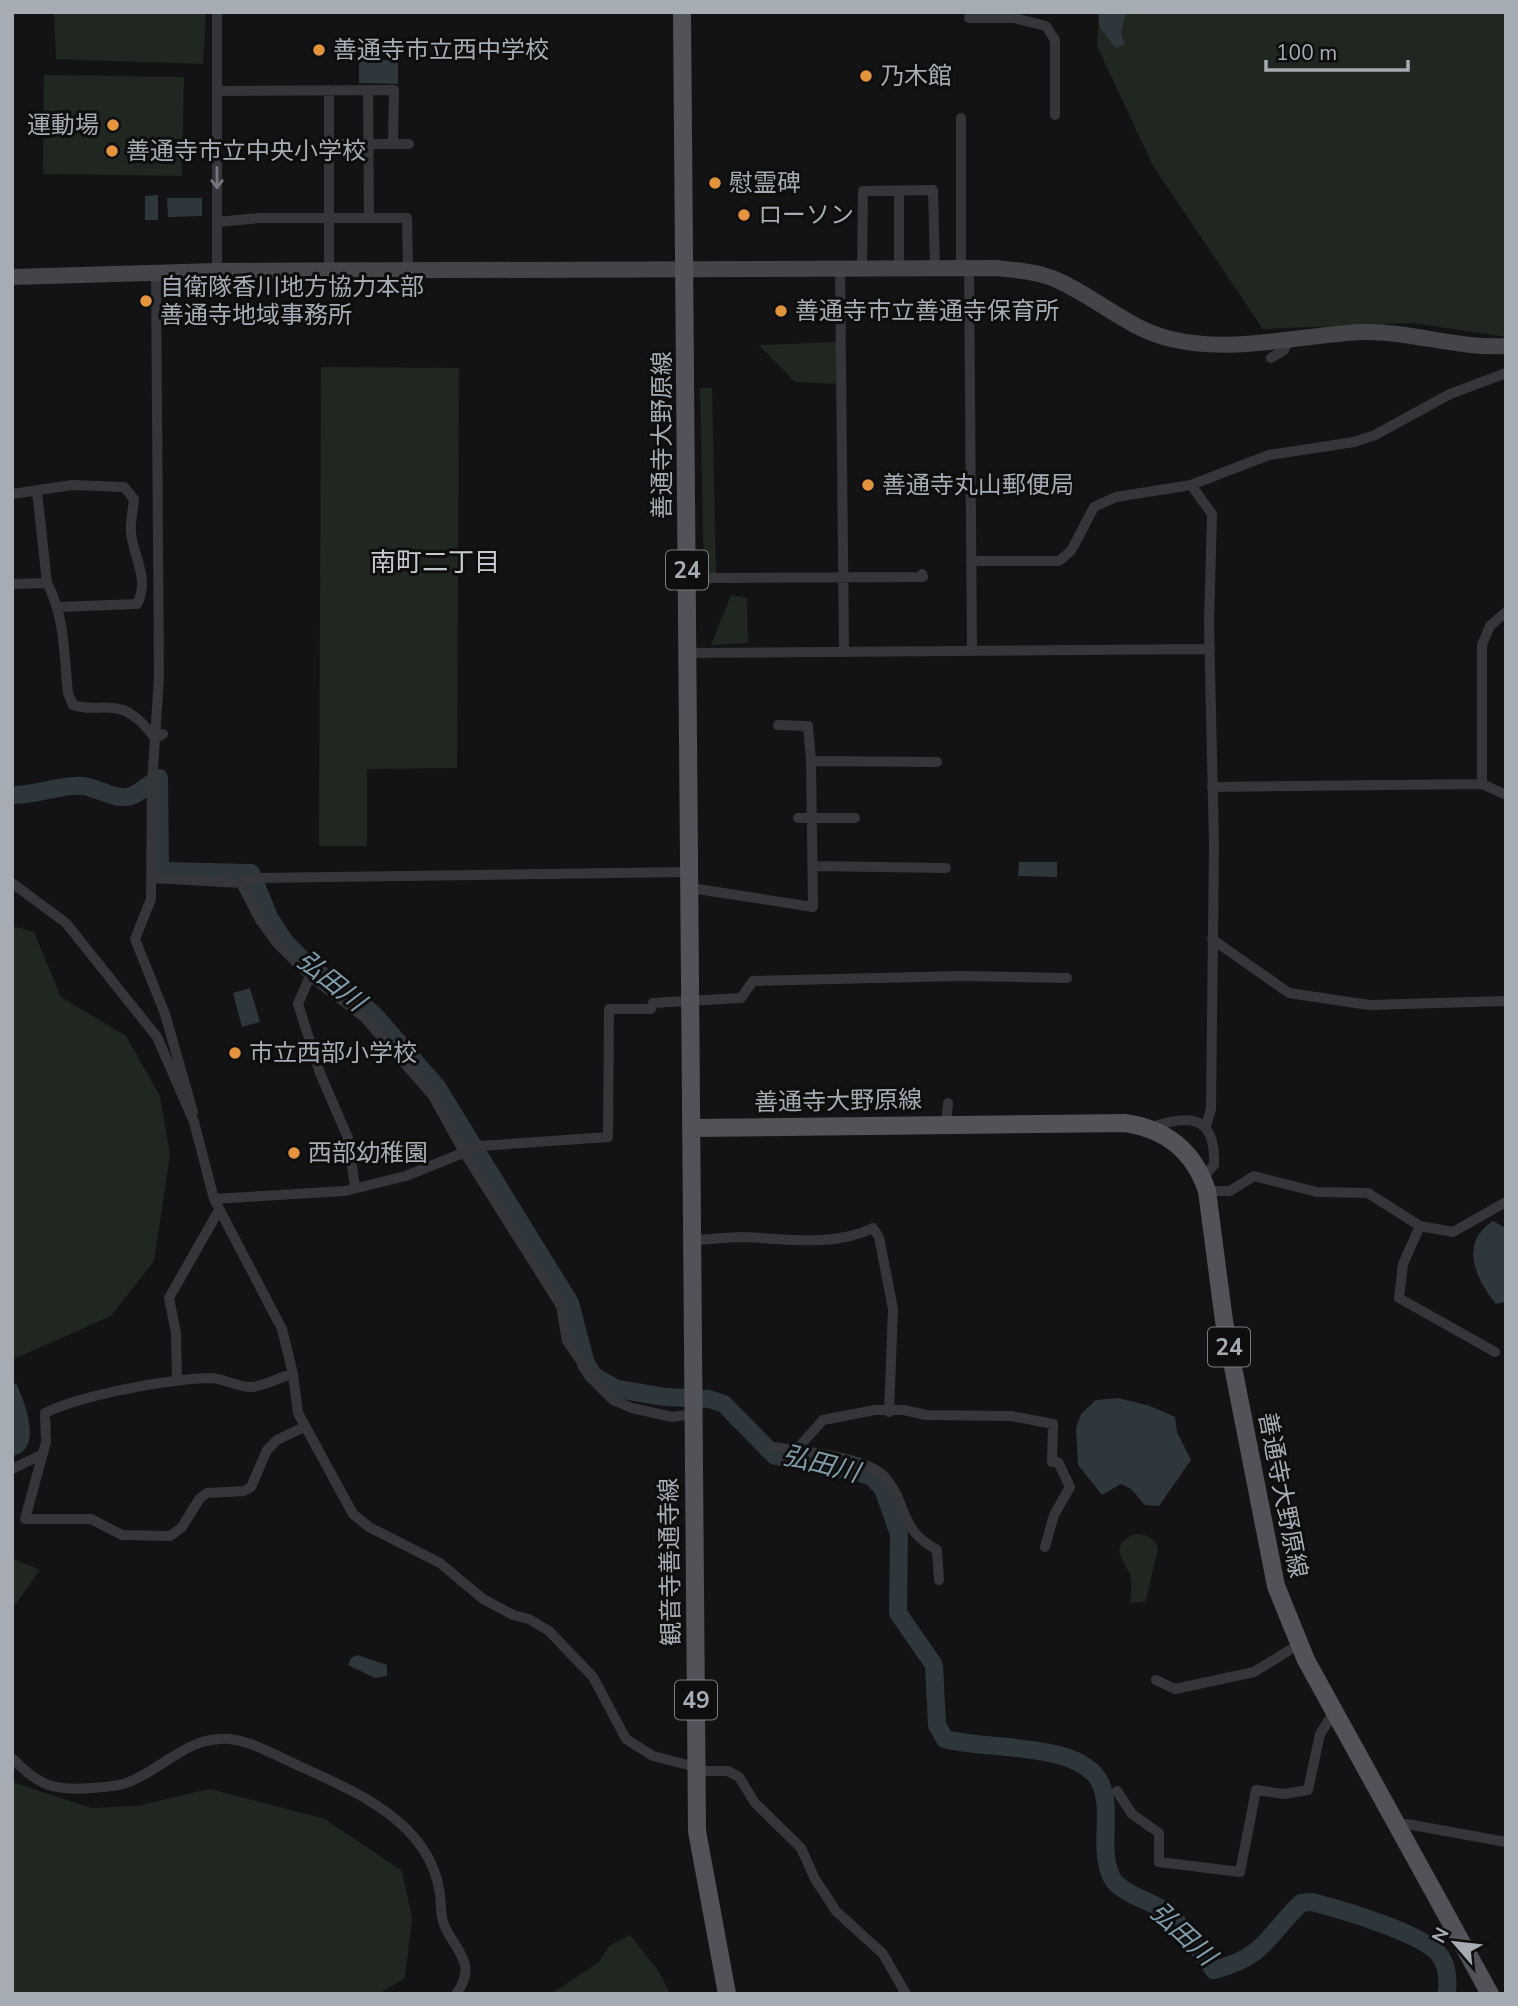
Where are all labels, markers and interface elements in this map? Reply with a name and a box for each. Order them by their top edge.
scale bar [1266,28,1408,72]
place label: 善通寺市立西中学校 [333,34,549,66]
text: 100 m [1276,39,1337,67]
marker: 善通寺市立西中学校 [311,42,327,58]
place label: 乃木館 [880,60,952,92]
marker: 乃木館 [858,68,874,84]
place label: 運動場 [27,109,99,141]
marker: 運動場 [105,117,121,133]
place label: 善通寺市立中央小学校 [126,135,366,167]
marker: 善通寺市立中央小学校 [104,143,120,159]
one-way arrow [210,167,224,190]
place label: 慰霊碑 [729,167,801,199]
marker: 慰霊碑 [707,175,723,191]
place label: ローソン [758,199,854,231]
marker: ローソン [736,207,752,223]
place label: 自衛隊香川地方協力本部 善通寺地域事務所 [160,271,424,331]
marker: 自衛隊香川地方協力本部 善通寺地域事務所 [138,293,154,309]
place label: 善通寺市立善通寺保育所 [795,295,1059,327]
marker: 善通寺市立善通寺保育所 [773,303,789,319]
street label: 善通寺大野原線 [646,351,678,519]
place label: 善通寺丸山郵便局 [882,469,1074,501]
marker: 善通寺丸山郵便局 [860,477,876,493]
district label: 南町二丁目 [370,545,500,580]
road number: 24 [666,550,708,590]
water label: 弘田川 [290,943,375,1021]
place label: 市立西部小学校 [249,1037,417,1069]
marker: 市立西部小学校 [227,1045,243,1061]
street label: 善通寺大野原線 [754,1084,922,1118]
place label: 西部幼稚園 [308,1137,428,1169]
marker: 西部幼稚園 [286,1145,302,1161]
road number: 24 [1208,1328,1250,1366]
street label: 善通寺大野原線 [1251,1409,1315,1581]
water label: 弘田川 [779,1438,866,1491]
street label: 観音寺善通寺線 [653,1478,687,1646]
road number: 49 [675,1680,717,1720]
water label: 弘田川 [1143,1895,1226,1975]
north arrow [1420,1908,1490,1978]
text: N [1426,1923,1456,1948]

